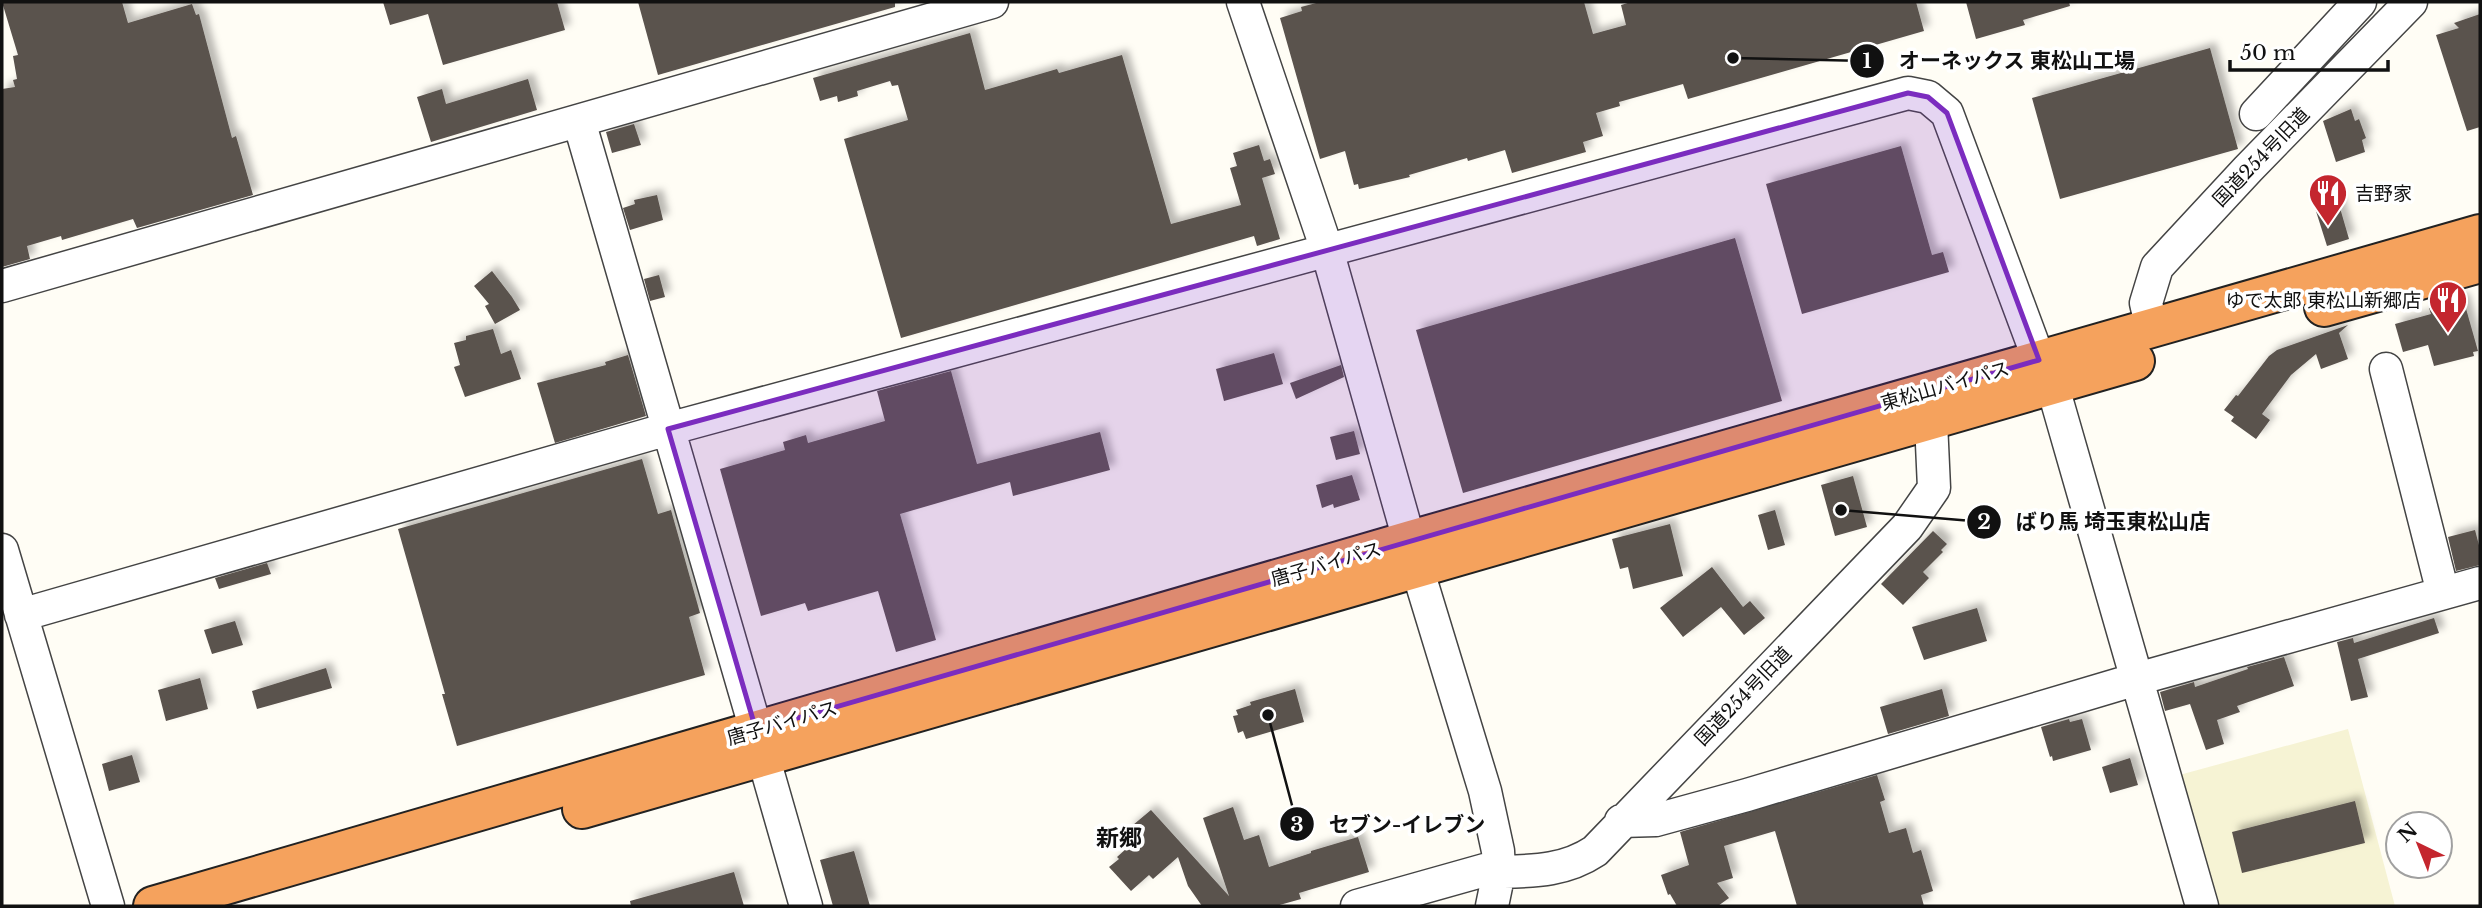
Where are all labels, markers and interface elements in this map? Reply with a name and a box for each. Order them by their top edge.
scale bar [2230,28,2388,72]
callout: オーネックス 東松山工場 [1850,40,2150,82]
text: 50 m [2240,40,2296,66]
text: 1 [1862,48,1872,74]
text: オーネックス 東松山工場 [1899,48,2135,74]
street label: 国道254号旧道 [2208,103,2314,211]
restaurant icon: 吉野家 [2307,172,2349,227]
place label: 吉野家 [2355,182,2412,205]
restaurant icon: ゆで太郎 東松山新郷店 [2427,279,2469,334]
place label: ゆで太郎 東松山新郷店 [2226,289,2421,312]
street label: 東松山バイパス [1878,357,2012,415]
callout: ばり馬 埼玉東松山店 [1967,501,2224,543]
text: 2 [1977,509,1991,535]
text: ばり馬 埼玉東松山店 [2016,509,2210,535]
street label: 唐子バイパス [1268,537,1384,591]
street label: 国道254号旧道 [1690,642,1796,750]
street label: 唐子バイパス [724,696,840,750]
callout: セブン-イレブン [1280,803,1499,845]
north arrow [2384,810,2454,880]
text: 3 [1290,812,1304,838]
text: セブン-イレブン [1329,812,1485,838]
text: N [2393,818,2422,847]
district label: 新郷 [1096,824,1142,852]

